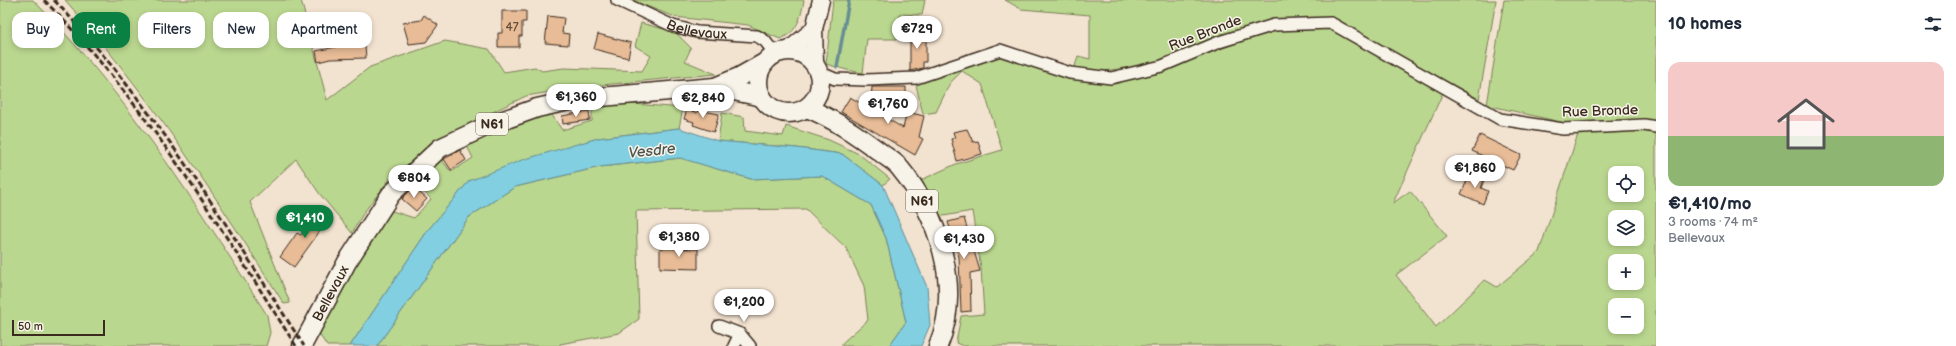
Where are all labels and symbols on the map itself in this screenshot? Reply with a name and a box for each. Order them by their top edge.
street label: Rue Bronde [1166,11,1244,55]
street label: Bellevaux [664,16,728,43]
pin: €729 [893,16,941,50]
house number: 47 [505,20,519,35]
pin: €1,360 [543,84,609,118]
pin: €2,840 [670,85,736,119]
pin: €1,760 [855,91,921,125]
street label: Rue Bronde [1562,101,1638,121]
road number: N61 [476,113,508,135]
water label: Vesdre [628,139,677,163]
pin: €1,860 [1442,155,1508,189]
pin: €804 [390,165,438,199]
road number: N61 [906,190,938,212]
pin: €1,410 [272,205,338,239]
pin: €1,380 [646,224,712,258]
pin: €1,430 [931,226,997,260]
street label: Bellevaux [308,262,352,324]
pin: €1,200 [711,289,777,323]
scale bar [12,318,105,337]

